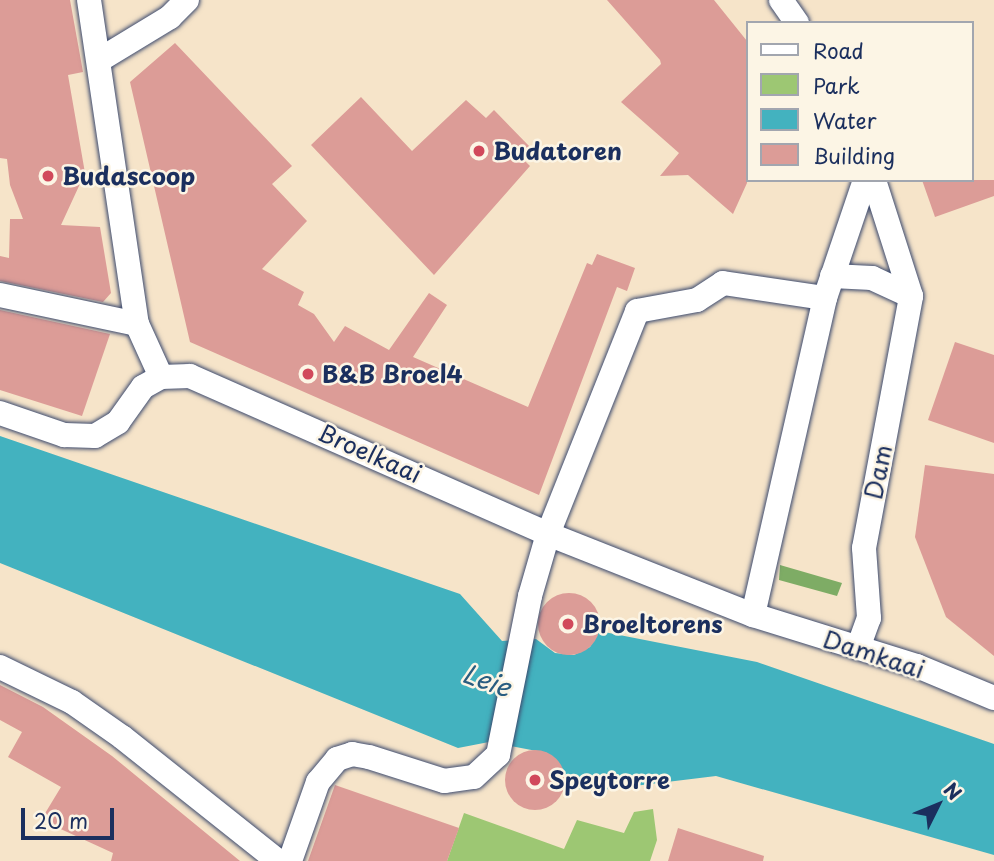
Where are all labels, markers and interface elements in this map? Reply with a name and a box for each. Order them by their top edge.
legend [746,21,973,182]
text: Road [813,34,864,66]
text: Park [813,69,860,101]
text: Water [813,104,876,136]
place label: Budatoren [493,137,622,165]
text: Building [813,139,895,171]
marker: Budatoren [471,143,487,159]
place label: Budascoop [62,162,195,190]
marker: Budascoop [40,168,56,184]
place label: B&B Broel4 [322,360,462,388]
marker: B&B Broel4 [300,366,316,382]
street label: Broelkaai [314,417,426,489]
street label: Dam [859,442,897,502]
place label: Broeltorens [582,610,723,638]
marker: Broeltorens [560,616,576,632]
street label: Damkaai [820,624,928,684]
water label: Leie [459,657,515,703]
place label: Speytorre [549,766,670,794]
north arrow [903,770,973,840]
marker: Speytorre [527,772,543,788]
text: N [938,776,969,806]
scale bar [24,794,117,838]
text: 20 m [34,804,88,836]

